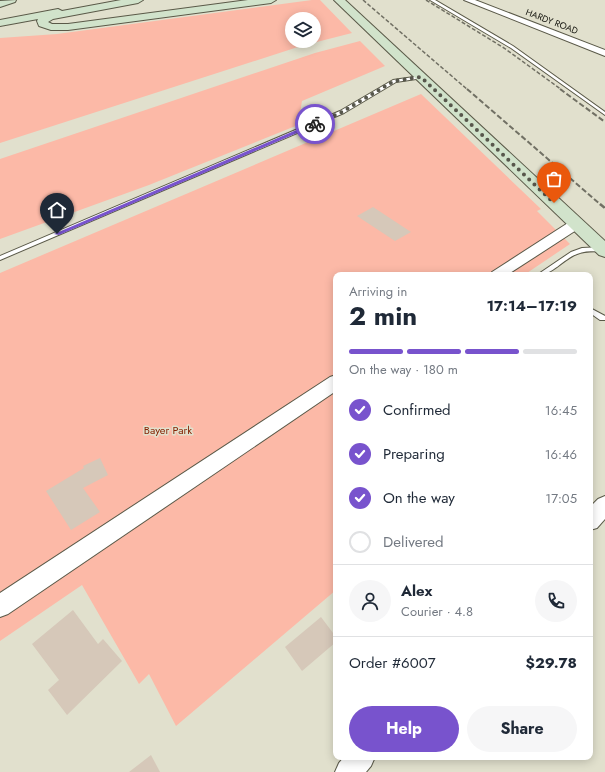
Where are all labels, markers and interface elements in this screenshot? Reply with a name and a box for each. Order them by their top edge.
street label: HARDY ROAD [524,5,580,37]
map controls [285,12,321,48]
button: layers [285,12,321,48]
courier [295,104,335,144]
icon: bike [304,113,326,135]
pin [537,162,571,203]
icon: bag [543,168,565,190]
pin [40,193,74,234]
icon: home [46,199,68,221]
text: Arriving in [349,282,407,301]
text: 17:14–17:19 [486,295,577,317]
text: 2 min [349,297,417,335]
text: On the way · 180 m [349,360,458,379]
icon: check [349,399,371,421]
text: Confirmed [383,399,451,421]
text: 16:45 [545,401,577,420]
park label: Bayer Park [144,422,192,438]
icon: check [349,443,371,465]
text: Preparing [383,443,445,465]
text: 16:46 [545,445,577,464]
icon: check [349,487,371,509]
text: On the way [383,487,455,509]
text: 17:05 [545,489,577,508]
text: Delivered [383,531,444,553]
button: person [349,580,391,622]
text: Alex [401,580,432,602]
button: phone [535,580,577,622]
text: Courier · 4.8 [401,602,473,621]
text: Order #6007 [349,652,436,674]
text: $29.78 [526,652,577,674]
button: Help [349,706,459,752]
button: Share [467,706,577,752]

